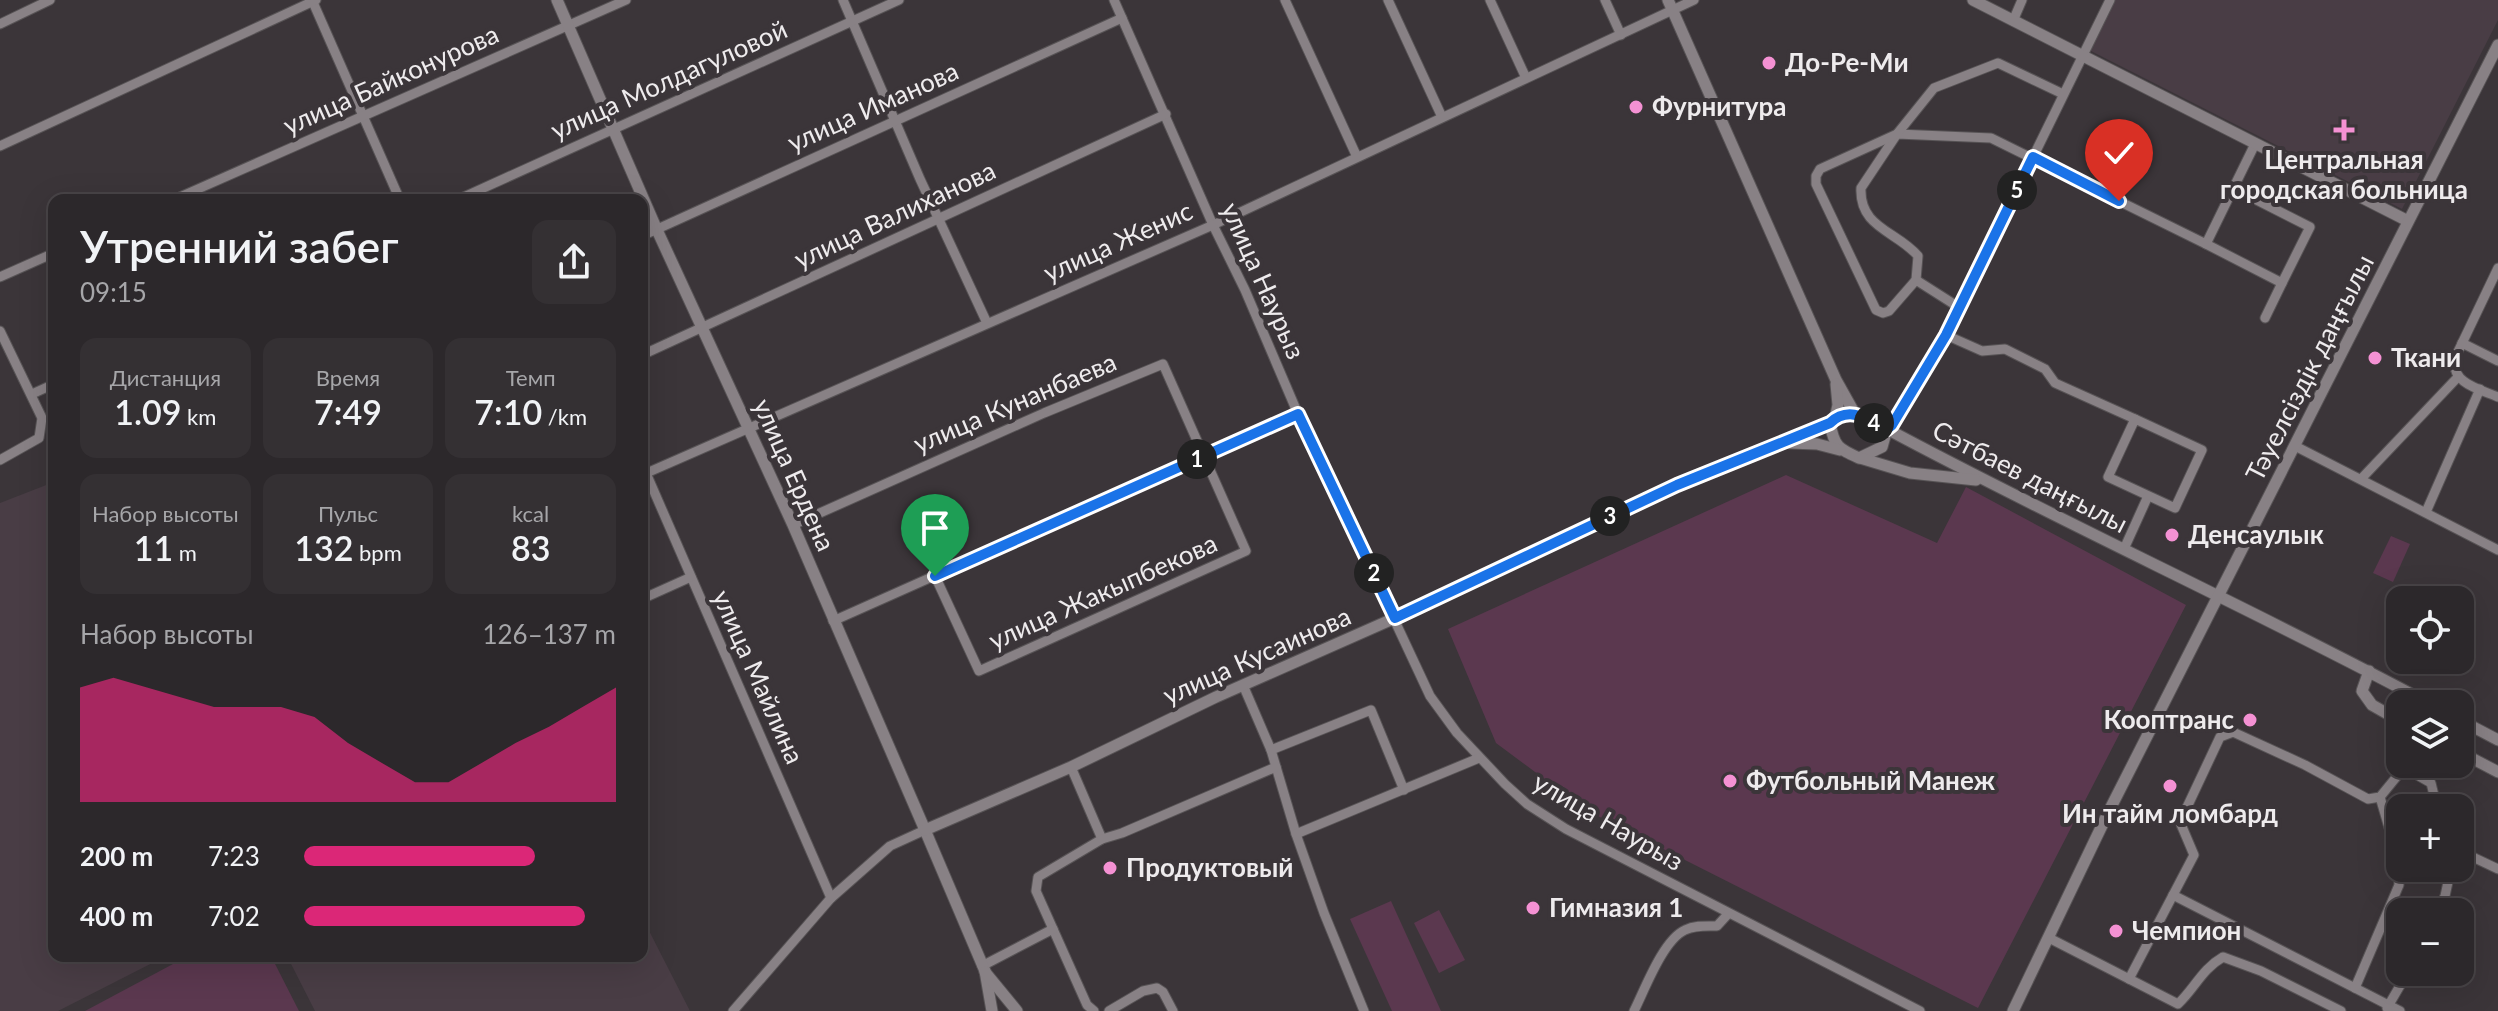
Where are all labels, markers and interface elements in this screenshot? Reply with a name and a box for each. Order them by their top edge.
street label: улица Молдагуловой [545,13,792,146]
street label: улица Байконурова [278,17,503,141]
place label: До-Ре-Ми [1785,46,1909,78]
street label: улица Иманова [782,54,963,158]
marker: До-Ре-Ми [1760,54,1778,72]
place label: Фурнитура [1652,90,1786,122]
marker: Фурнитура [1627,98,1645,116]
pin [2085,119,2153,201]
marker: Центральная городская больница [2333,119,2355,141]
icon: check [2097,131,2141,175]
place label: Центральная городская больница [2220,143,2468,205]
street label: улица Валиханова [789,153,1000,275]
pin: 5 [1997,170,2037,210]
text: 5 [2011,176,2023,203]
street label: улица Женис [1038,194,1197,288]
street label: улица Наурыз [1215,197,1313,364]
text: Утренний забег [80,220,399,272]
button: share [532,220,616,304]
street label: Тәуелсіздік даңғылы [2238,249,2380,486]
text: 09:15 [80,276,147,308]
place label: Ткани [2391,341,2461,373]
street label: улица Кунанбаева [908,345,1121,459]
marker: Ткани [2366,349,2384,367]
text: Дистанция [110,364,221,391]
text: Время [316,364,380,391]
text: Темп [506,364,556,391]
text: 1.09 [114,391,181,432]
text: 7:49 [314,391,382,432]
text: 7:10 [474,391,542,432]
street label: улица Ердена [747,393,843,556]
text: km [181,403,216,430]
text: /km [542,403,587,430]
pin: 4 [1854,403,1894,443]
text: 4 [1868,409,1880,436]
street label: Сәтбаев даңғылы [1928,413,2133,539]
pin: 1 [1177,439,1217,479]
text: 1 [1191,445,1203,472]
pin [901,494,969,576]
pin: 3 [1590,496,1630,536]
text: Набор высоты [92,500,239,527]
text: Пульс [318,500,378,527]
text: kcal [512,500,549,527]
text: 3 [1604,502,1616,529]
icon: arrive [913,506,957,550]
place label: Денсаулык [2188,518,2324,550]
street label: улица Жакыпбекова [983,526,1222,656]
marker: Денсаулык [2163,526,2181,544]
text: 11 [134,527,173,568]
text: 132 [294,527,353,568]
text: 83 [511,527,550,568]
text: m [173,539,197,566]
text: bpm [353,539,402,566]
pin: 2 [1354,553,1394,593]
text: 2 [1368,559,1380,586]
street label: улица Майлина [706,585,812,769]
map controls [2386,586,2474,986]
button: locate [2386,586,2474,674]
street label: улица Кусаинова [1158,599,1356,711]
text: Набор высоты [80,618,254,650]
text: 126–137 m [482,618,616,650]
button: layers [2386,690,2474,778]
place label: Кооптранс [2104,703,2234,735]
marker: Кооптранс [2241,711,2259,729]
place label: Футбольный Манеж [1746,764,1996,796]
street label: улица Наурыз [1528,765,1689,877]
marker: Футбольный Манеж [1721,772,1739,790]
marker: Ин тайм ломбард [2161,777,2179,795]
button: + [2386,794,2474,882]
place label: Ин тайм ломбард [2062,797,2279,829]
text: 200 m [80,840,153,872]
text: 7:23 [208,840,260,872]
place label: Продуктовый [1126,851,1294,883]
marker: Продуктовый [1101,859,1119,877]
place label: Гимназия 1 [1549,891,1683,923]
button: − [2386,898,2474,986]
marker: Гимназия 1 [1524,899,1542,917]
text: 400 m [80,900,153,932]
text: 7:02 [208,900,260,932]
place label: Чемпион [2132,914,2241,946]
marker: Чемпион [2107,922,2125,940]

